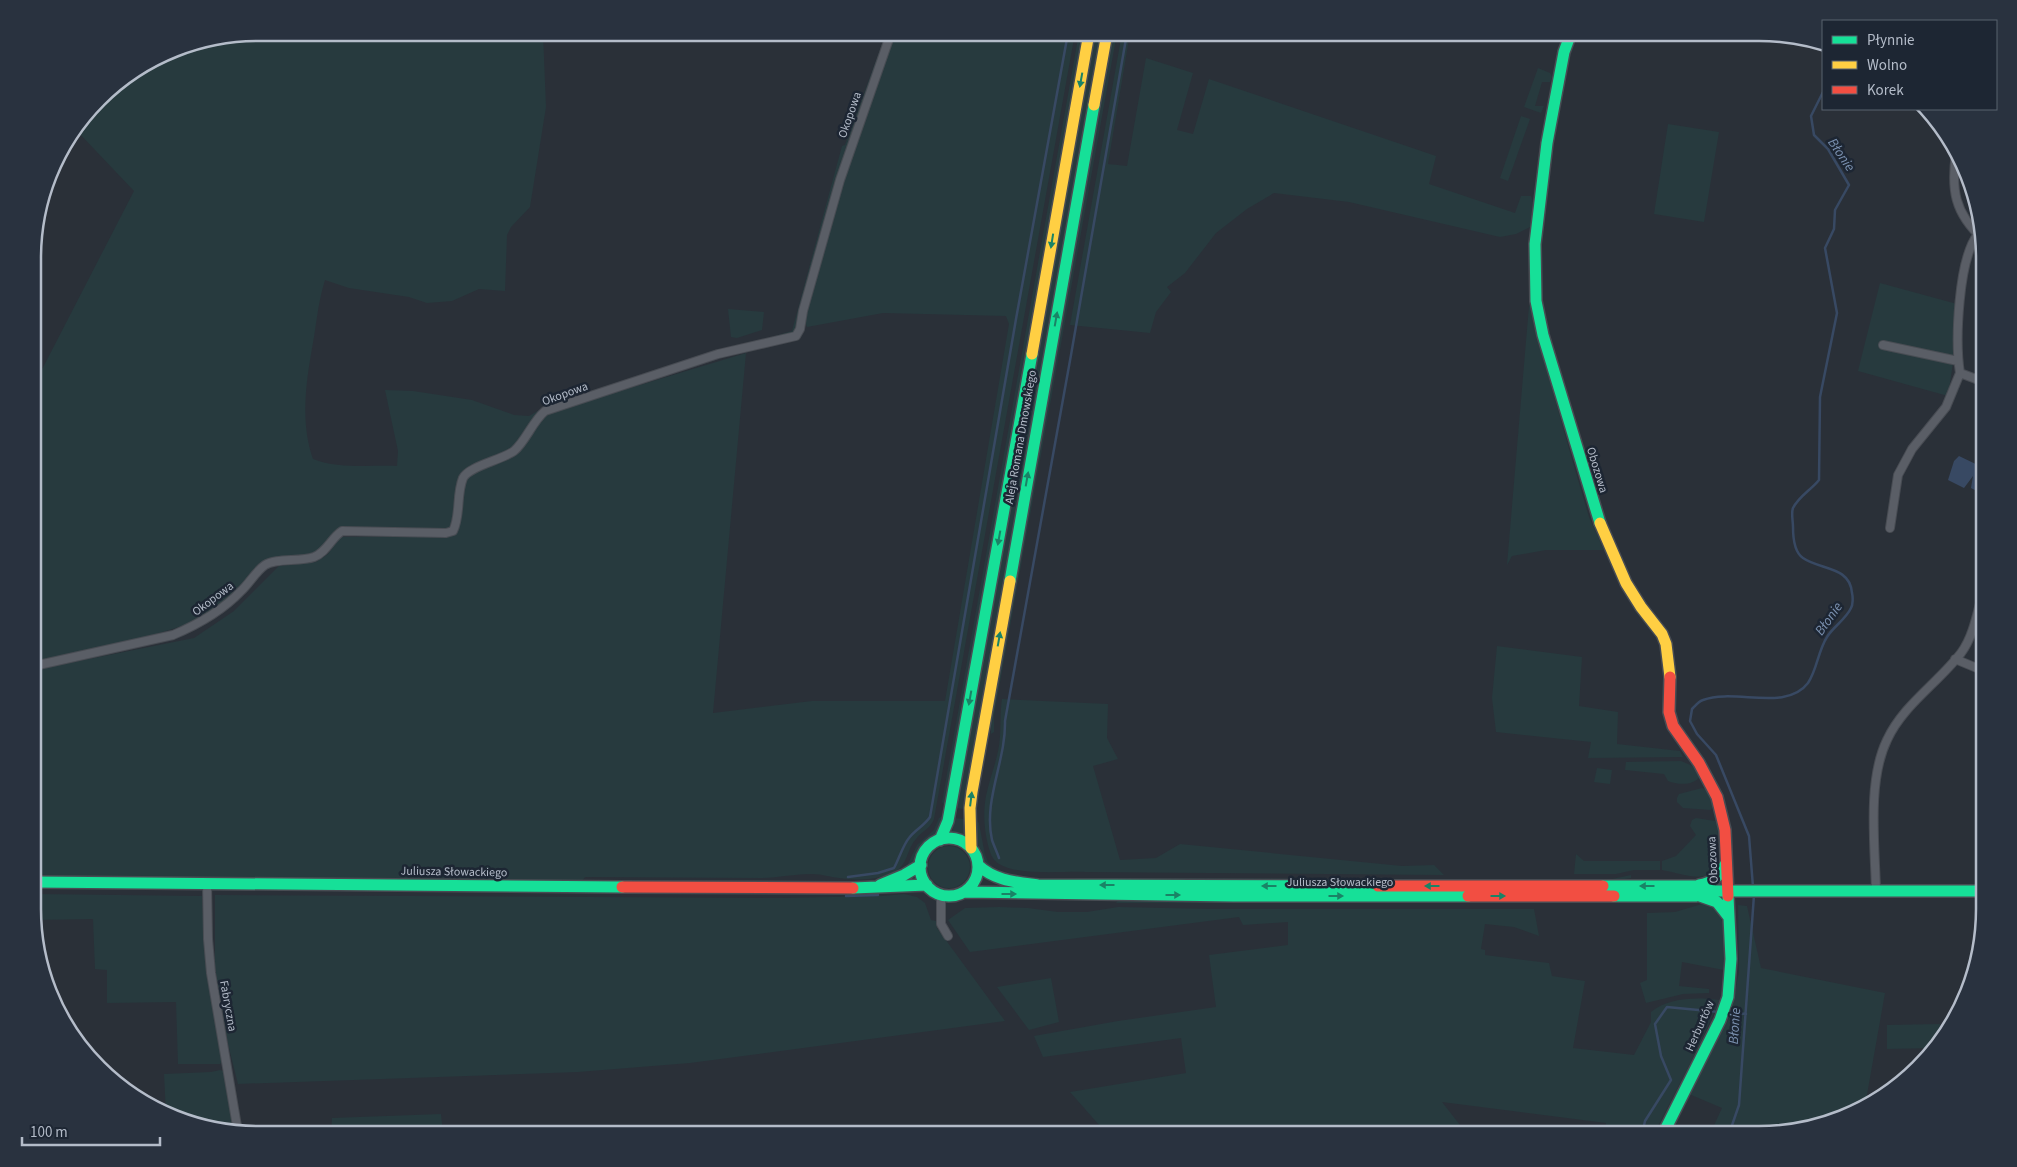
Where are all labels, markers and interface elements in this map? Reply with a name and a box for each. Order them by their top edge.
legend [1822,20,1997,110]
text: Płynnie [1867,30,1915,51]
text: Wolno [1867,55,1907,76]
one-way arrow [1076,73,1084,89]
text: Korek [1867,80,1904,101]
street label: Okopowa [834,90,866,140]
water label: Błonie [1822,134,1860,176]
one-way arrow [1048,233,1056,249]
one-way arrow [1052,311,1060,327]
street label: Aleja Romana Dmowskiego [1001,369,1041,505]
street label: Okopowa [540,378,590,410]
street label: Obozowa [1582,445,1612,495]
one-way arrow [1024,471,1032,487]
one-way arrow [995,531,1003,547]
street label: Okopowa [189,578,237,620]
water label: Błonie [1810,598,1848,640]
one-way arrow [995,631,1003,647]
one-way arrow [966,691,974,707]
one-way arrow [967,791,975,807]
street label: Obozowa [1703,836,1723,884]
street label: Juliusza Słowackiego [401,863,507,881]
street label: Juliusza Słowackiego [1287,874,1393,891]
one-way arrow [1099,881,1115,889]
one-way arrow [1261,882,1277,890]
one-way arrow [1424,882,1440,890]
one-way arrow [1639,882,1655,890]
one-way arrow [1001,890,1017,898]
one-way arrow [1166,891,1182,899]
one-way arrow [1328,892,1344,900]
one-way arrow [1491,892,1507,900]
street label: Fabryczna [215,979,241,1033]
street label: Herburtów [1681,997,1719,1054]
water label: Błonie [1724,1007,1746,1045]
scale bar [22,1114,160,1146]
text: 100 m [30,1122,68,1143]

